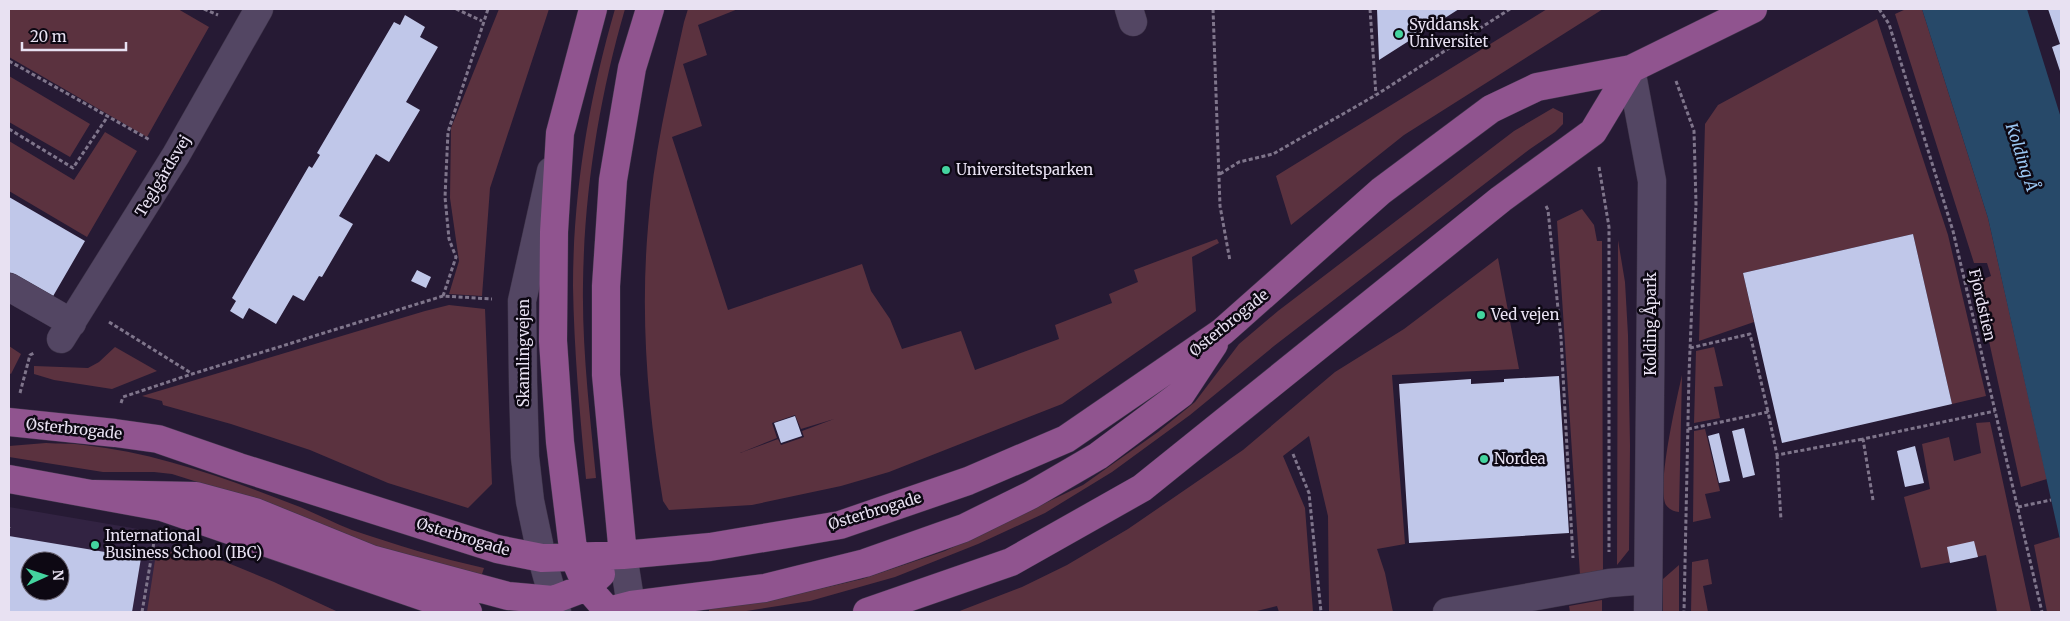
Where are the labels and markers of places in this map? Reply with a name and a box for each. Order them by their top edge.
place label: Syddansk Universitet [1409,15,1488,51]
marker: Syddansk Universitet [1393,28,1405,40]
place label: Universitetsparken [956,160,1093,179]
marker: Universitetsparken [940,164,952,176]
place label: Ved vejen [1490,305,1559,324]
marker: Ved vejen [1475,309,1487,321]
place label: Nordea [1494,449,1545,468]
marker: Nordea [1478,453,1490,465]
place label: International Business School (IBC) [105,526,262,562]
marker: International Business School (IBC) [89,539,101,551]

